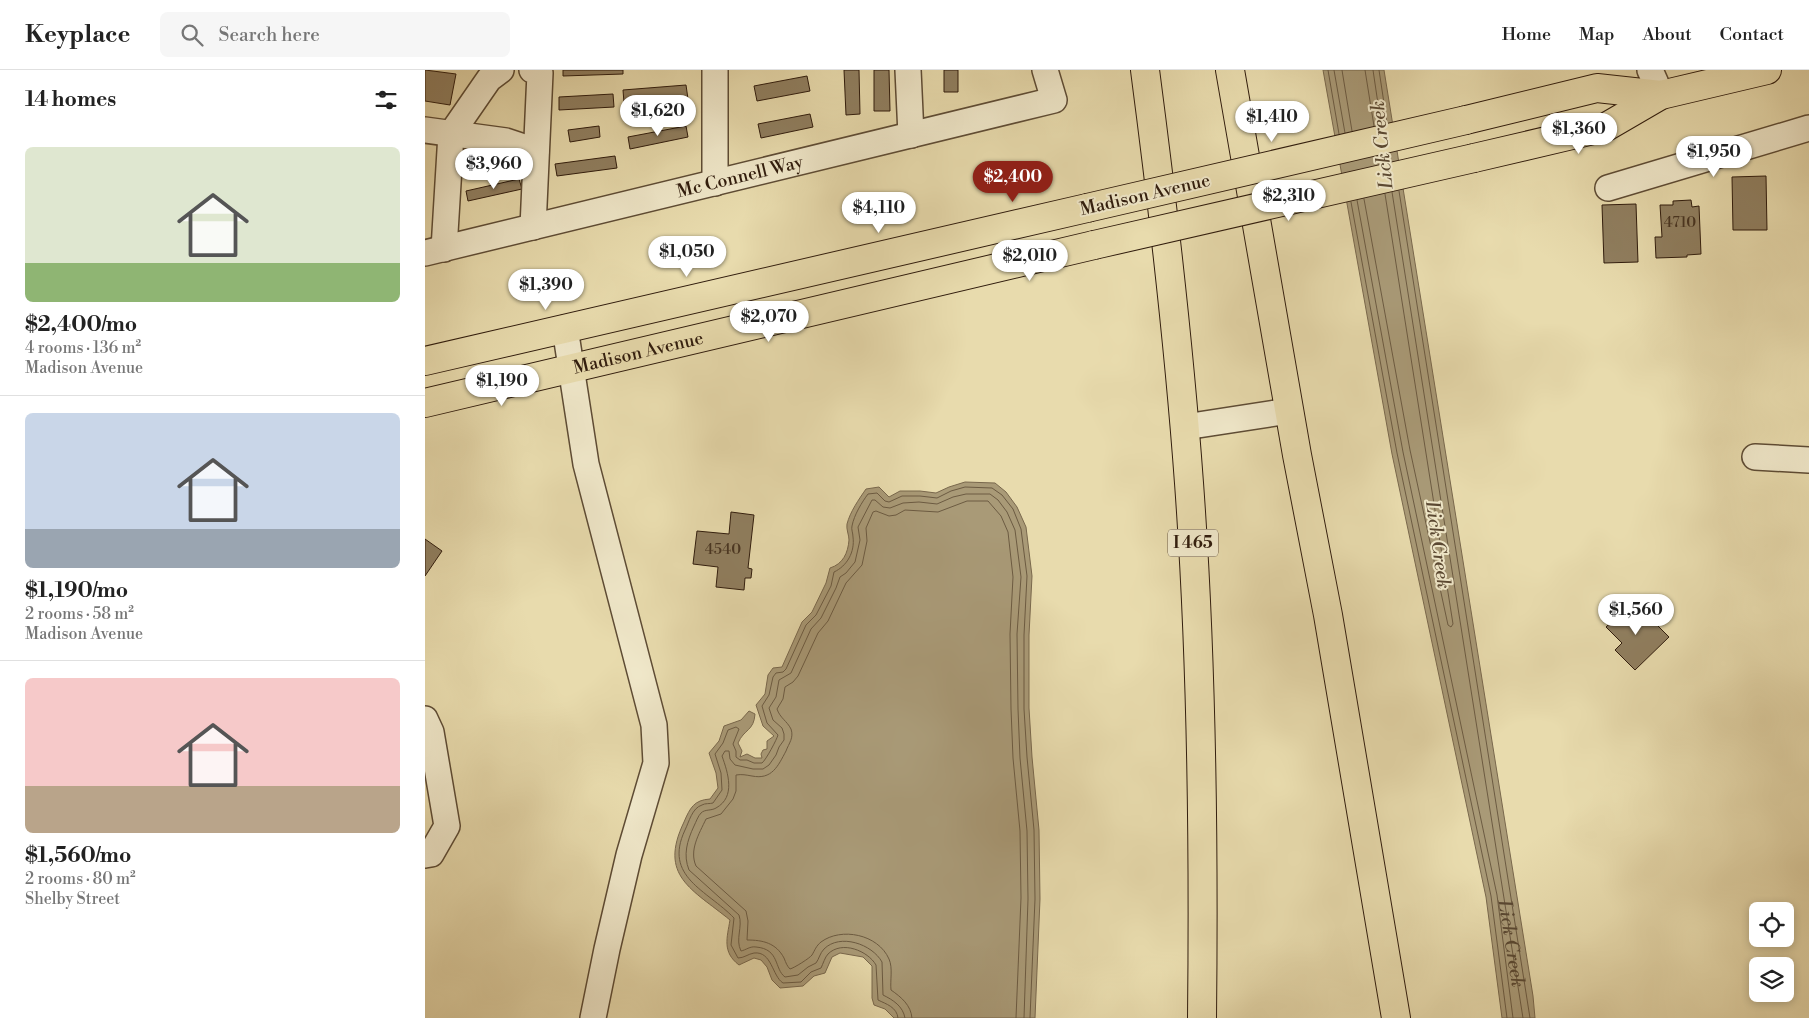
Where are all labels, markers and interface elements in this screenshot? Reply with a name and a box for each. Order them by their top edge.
search box [160,12,510,57]
text: Keyplace [25,20,130,50]
icon: search [178,21,206,49]
text: Search here [218,23,320,47]
text: Home [1502,23,1551,46]
text: Map [1579,23,1615,46]
text: About [1643,23,1692,46]
text: Contact [1720,23,1784,46]
icon: filters [372,86,400,114]
text: 14 homes [25,87,116,113]
pin: $1,620 [617,94,699,137]
pin: $1,410 [1231,100,1313,143]
water label: Lick Creek [1365,100,1399,191]
text: $1,620 [631,101,685,121]
text: $1,410 [1246,107,1298,127]
pin: $1,360 [1538,112,1620,155]
text: $1,360 [1552,119,1606,139]
pin: $1,950 [1673,136,1755,178]
text: $1,950 [1687,142,1741,162]
pin: $3,960 [453,148,535,190]
street label: Mc Connell Way [674,150,805,203]
text: $3,960 [466,154,522,174]
pin: $2,400 [972,160,1054,203]
text: $2,400 [984,167,1042,187]
street label: Madison Avenue [1078,169,1212,221]
icon: home [168,180,258,270]
pin: $2,310 [1248,180,1330,222]
text: $2,310 [1263,186,1315,206]
pin: $4,110 [838,191,920,234]
text: $4,110 [853,198,905,218]
house number: 4710 [1664,213,1696,232]
pin: $1,050 [646,236,728,278]
pin: $2,010 [989,240,1071,282]
text: $1,050 [659,242,715,262]
text: $2,010 [1003,246,1057,266]
pin: $1,390 [505,268,587,311]
text: $1,390 [519,275,573,295]
pin: $2,070 [728,300,810,343]
text: $2,070 [741,307,797,327]
text: $2,400/mo [25,312,137,338]
street label: Madison Avenue [571,326,706,379]
text: 4 rooms · 136 m² [25,338,141,358]
text: Madison Avenue [25,358,143,378]
pin: $1,190 [461,364,543,407]
text: $1,190 [476,371,528,391]
icon: home [168,445,258,535]
water label: Lick Creek [1420,499,1456,590]
road number: I 465 [1168,529,1218,556]
house number: 4540 [705,540,741,559]
text: $1,190/mo [25,578,128,604]
pin: $1,560 [1595,594,1677,636]
text: $1,560 [1609,600,1663,620]
text: 2 rooms · 58 m² [25,604,134,624]
text: Madison Avenue [25,624,143,644]
icon: home [168,710,258,800]
text: $1,560/mo [25,843,131,869]
text: 2 rooms · 80 m² [25,869,136,889]
text: Shelby Street [25,889,120,909]
water label: Lick Creek [1492,897,1530,989]
map controls [1749,902,1794,1002]
button: locate [1749,902,1794,947]
button: layers [1749,957,1794,1002]

